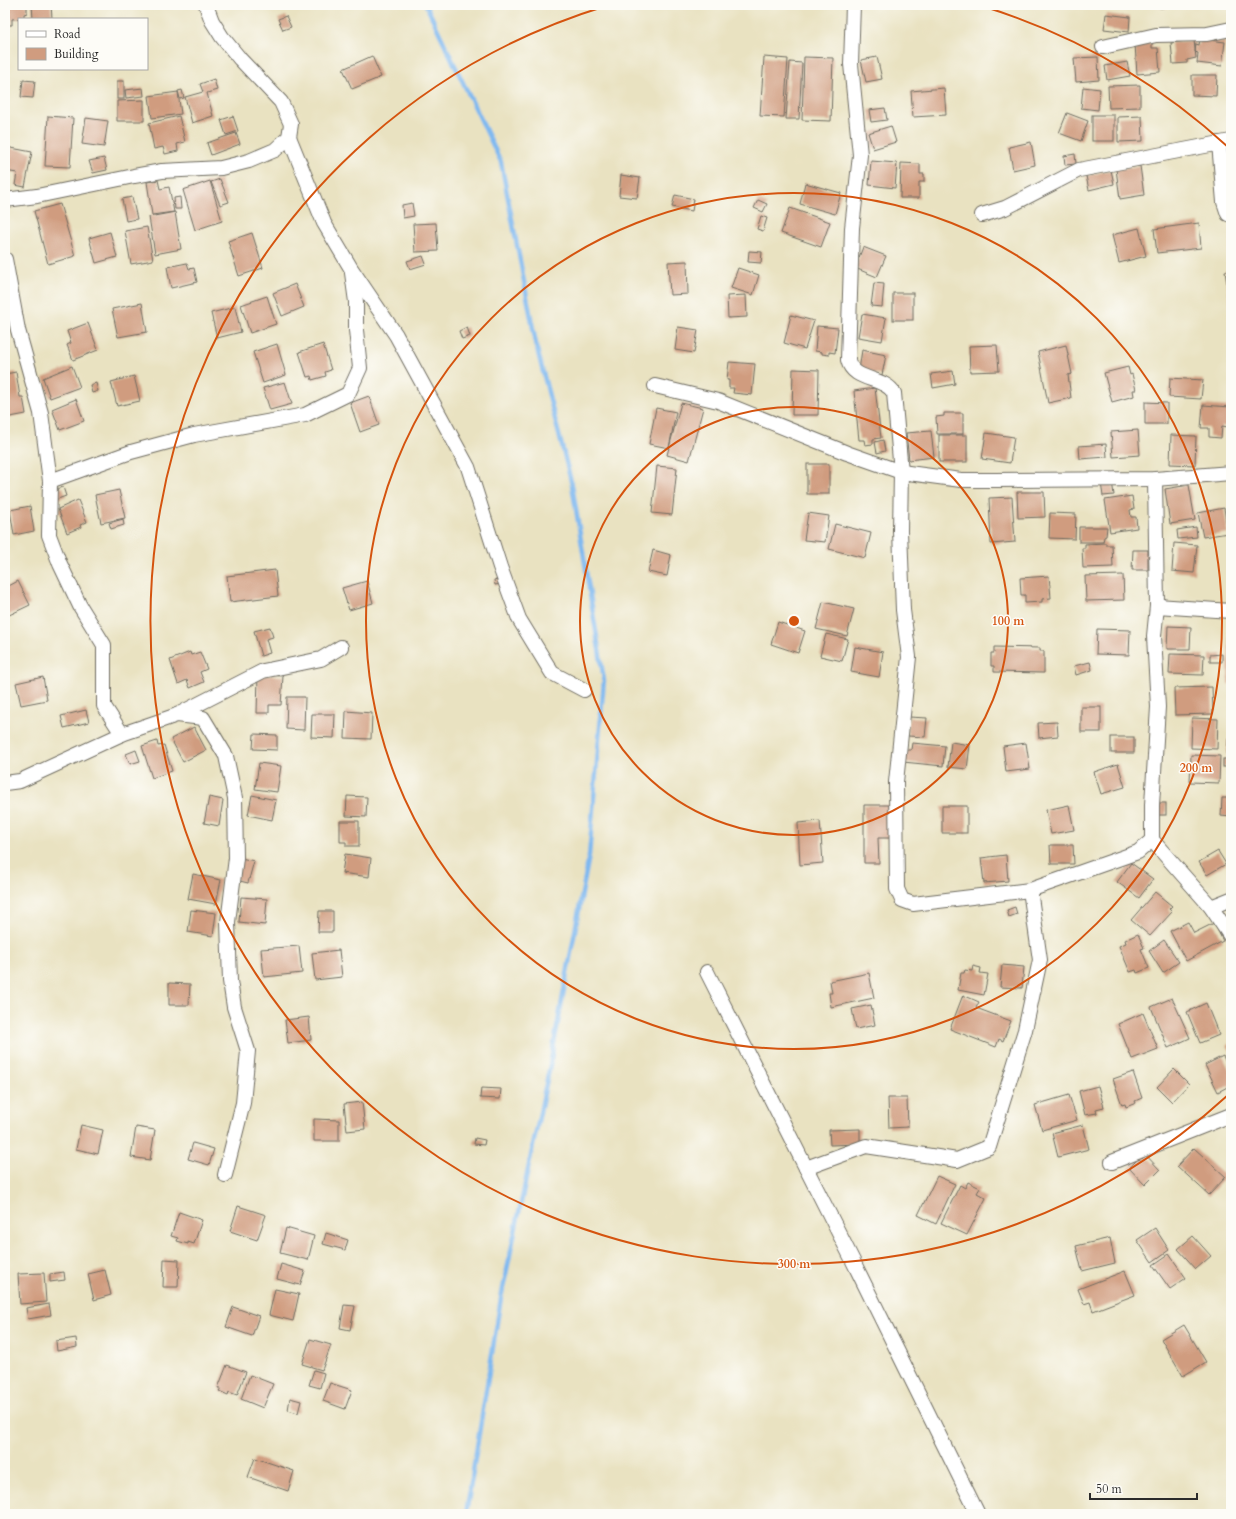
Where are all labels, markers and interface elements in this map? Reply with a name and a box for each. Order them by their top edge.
legend [18,18,148,70]
text: Road [54,26,81,42]
text: Building [54,46,99,62]
text: 100 m [992,613,1025,629]
centre of rings [787,614,801,628]
text: 200 m [1180,760,1213,776]
text: 300 m [778,1256,811,1272]
scale bar [1090,1475,1197,1501]
text: 50 m [1096,1481,1123,1497]

